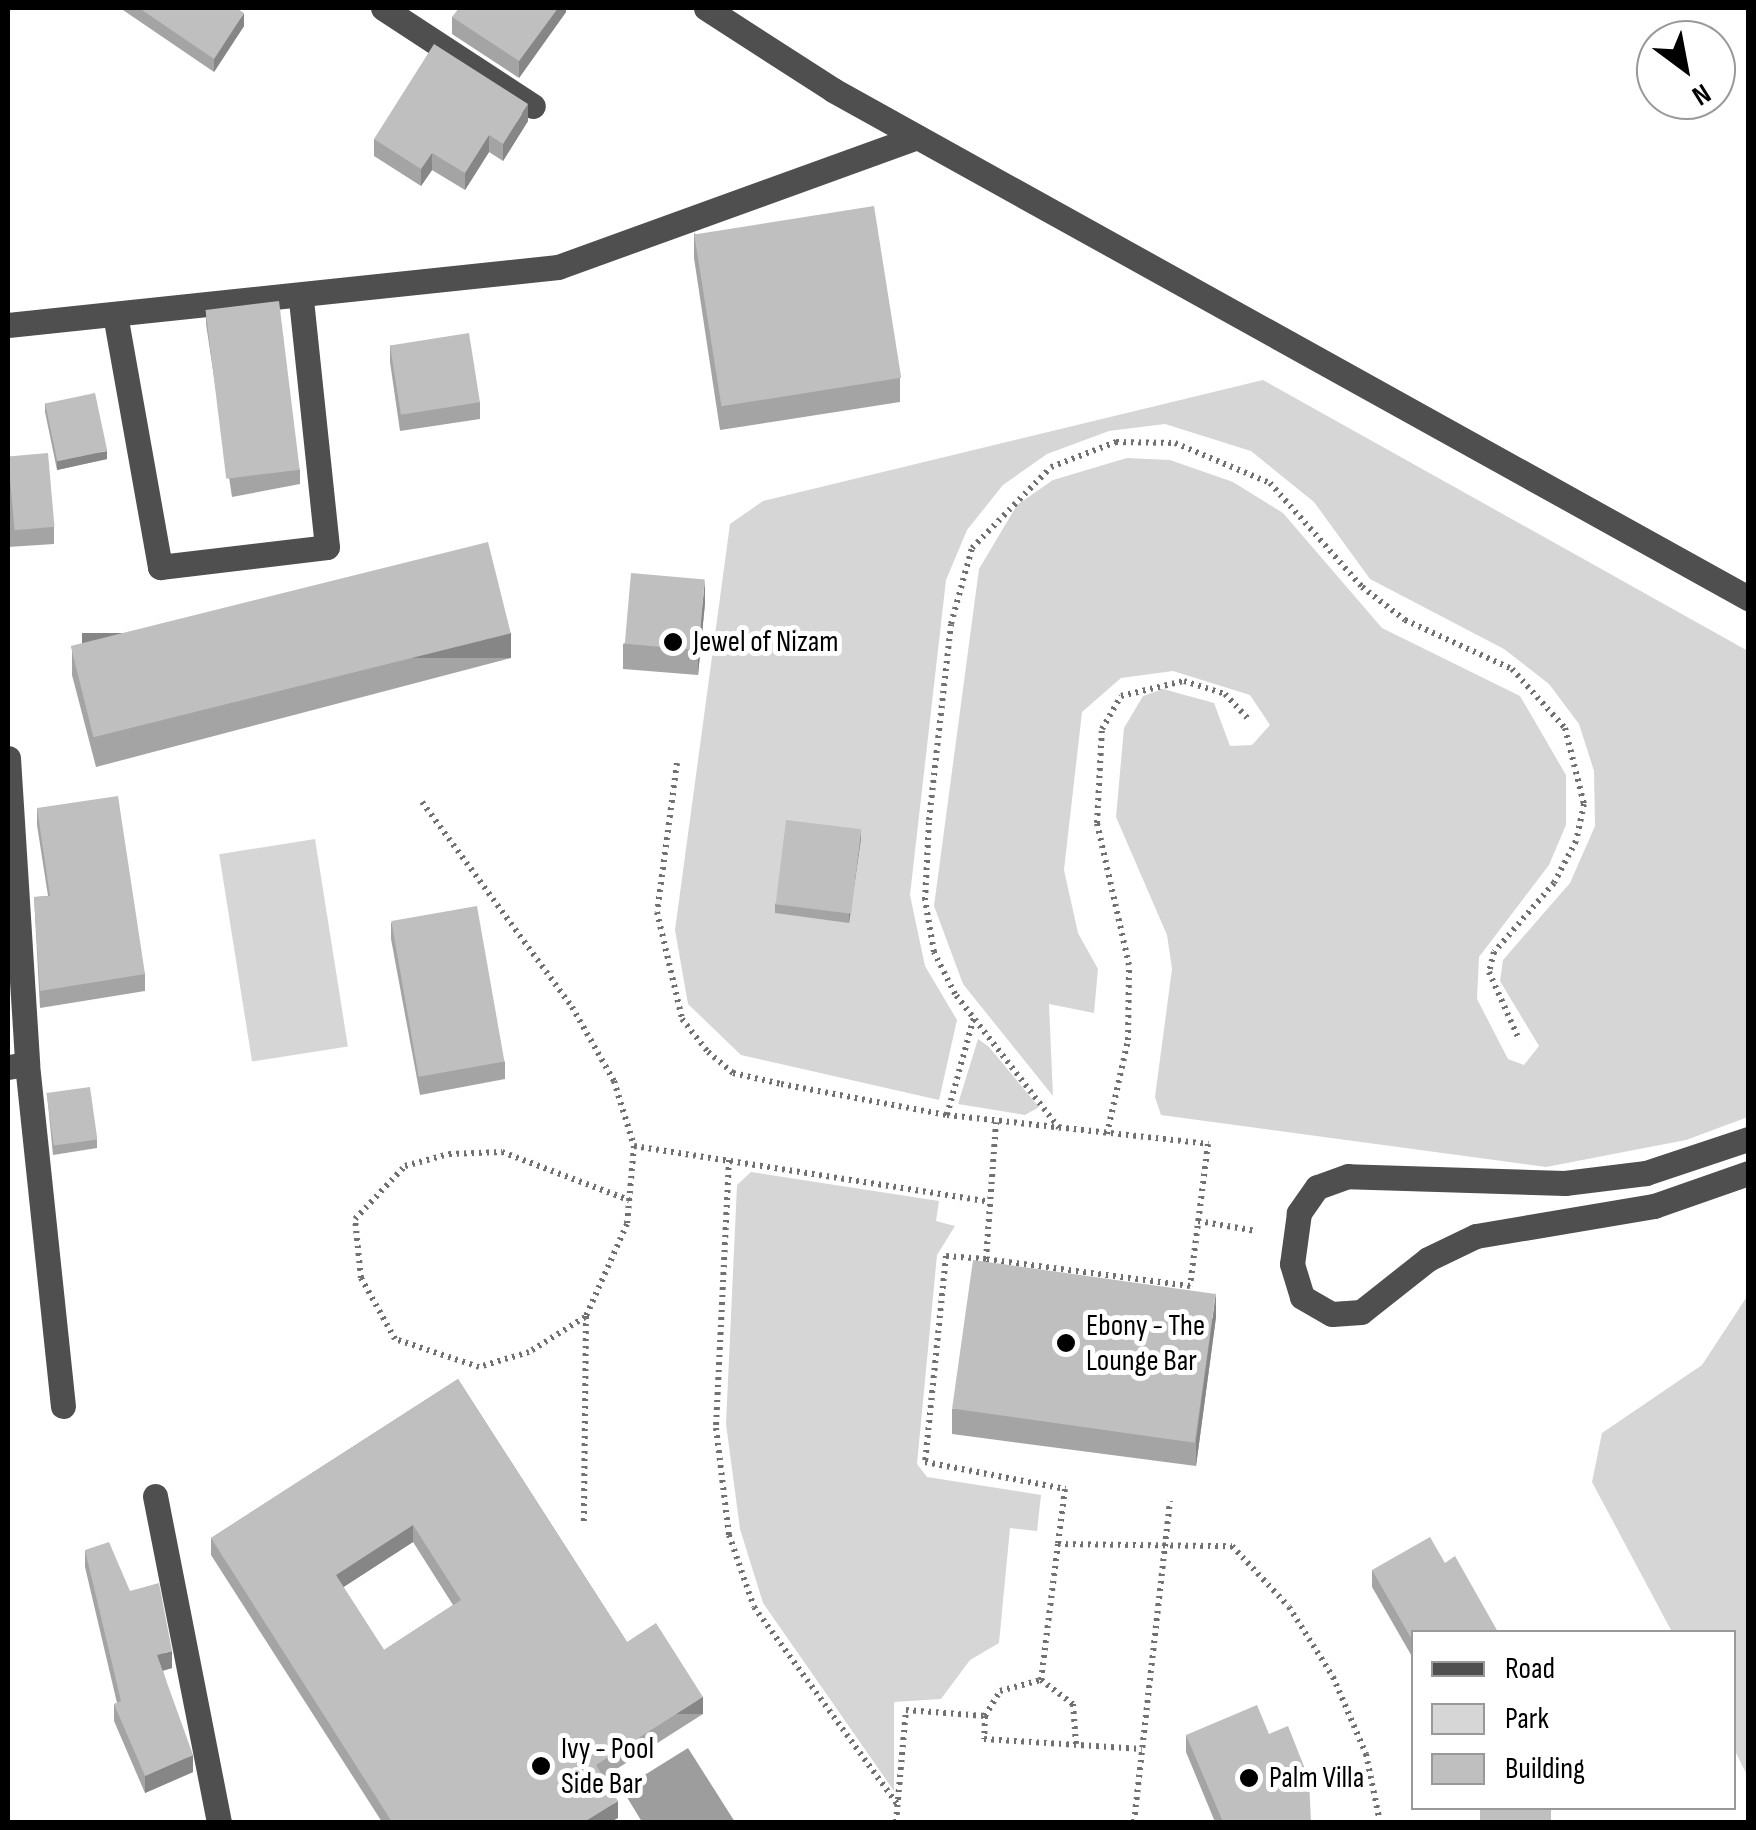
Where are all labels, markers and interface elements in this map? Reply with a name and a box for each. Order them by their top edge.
north arrow [1636,20,1736,120]
text: N [1686,76,1716,112]
place label: Jewel of Nizam [693,624,838,660]
marker: Jewel of Nizam [662,631,684,653]
place label: Ebony - The Lounge Bar [1086,1308,1205,1378]
marker: Ebony - The Lounge Bar [1055,1332,1077,1354]
legend [1411,1630,1736,1810]
text: Road [1505,1651,1555,1687]
text: Park [1505,1701,1549,1737]
place label: Ivy - Pool Side Bar [561,1731,654,1802]
text: Building [1505,1751,1585,1787]
marker: Ivy - Pool Side Bar [530,1755,552,1777]
place label: Palm Villa [1269,1760,1364,1796]
marker: Palm Villa [1238,1767,1260,1789]

